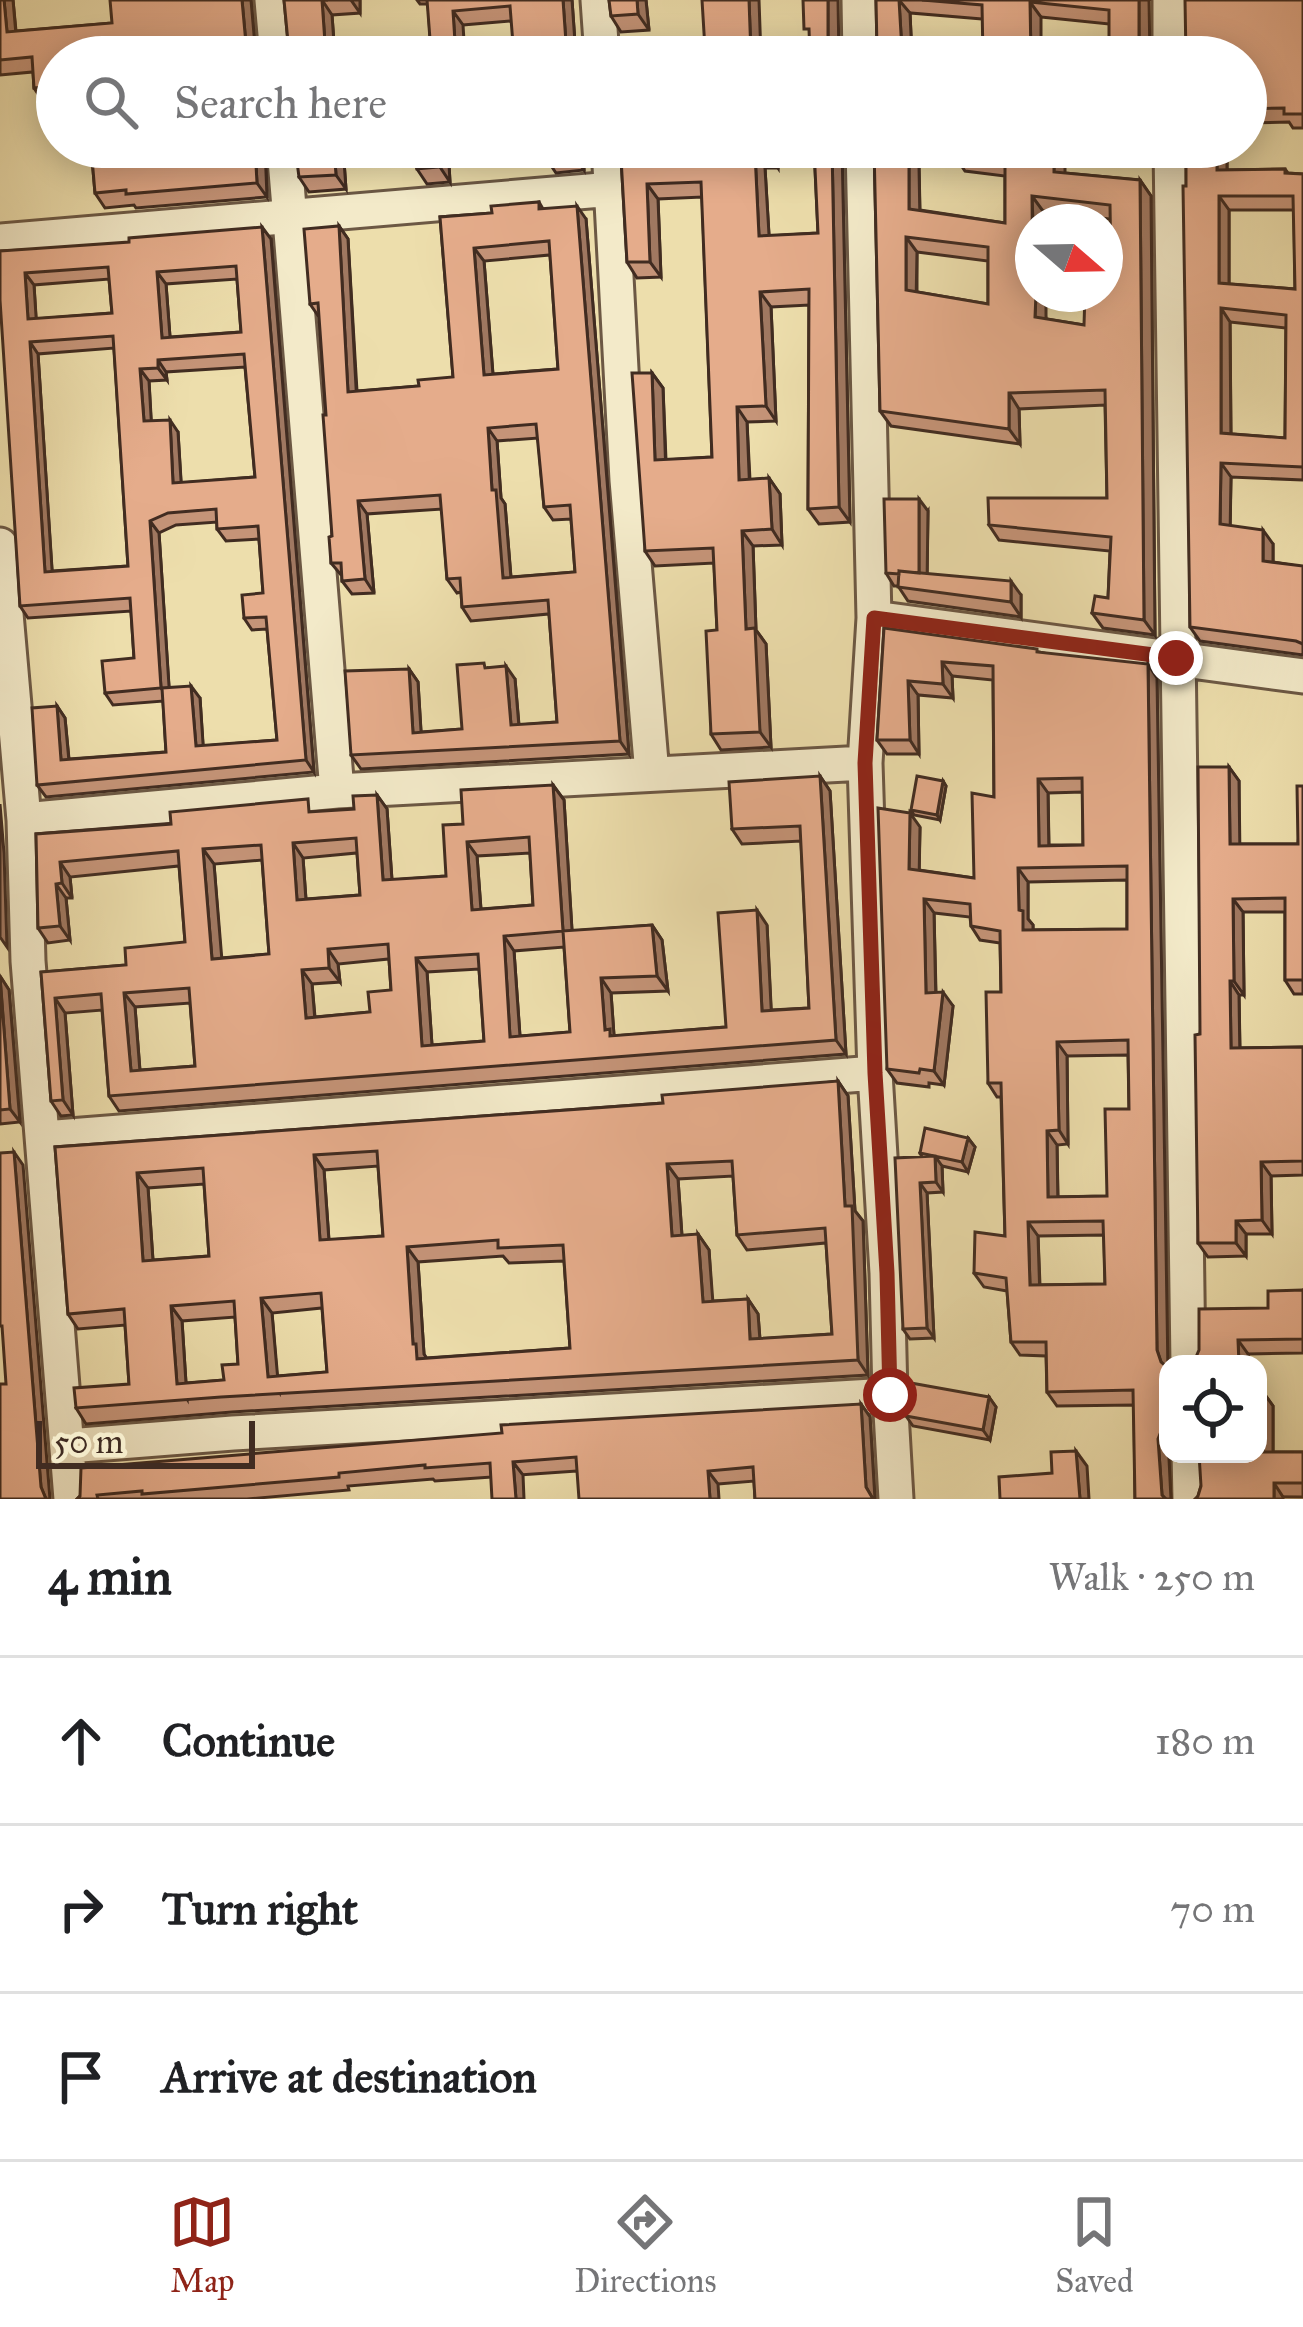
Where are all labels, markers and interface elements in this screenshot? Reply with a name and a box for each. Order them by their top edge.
search box [36,36,1267,168]
icon: search [78,69,144,135]
text: Search here [174,75,387,130]
north arrow [1015,204,1123,312]
route end [1149,631,1203,685]
map controls [1159,1355,1267,1463]
button: locate [1159,1355,1267,1463]
route start [863,1368,917,1422]
scale bar [36,1415,255,1468]
text: 50 m [54,1422,123,1462]
text: 4 min [48,1546,172,1608]
text: Walk · 250 m [1048,1553,1255,1601]
icon: ahead [48,1708,114,1774]
text: Continue [162,1713,335,1768]
text: 180 m [1155,1717,1255,1765]
icon: right [48,1876,114,1942]
text: Turn right [162,1881,358,1936]
text: 70 m [1170,1885,1255,1933]
icon: arrive [48,2044,114,2110]
text: Arrive at destination [162,2049,537,2104]
tab: Map [169,2189,235,2301]
tab: Directions [574,2189,716,2301]
tab: Saved [1055,2189,1134,2301]

